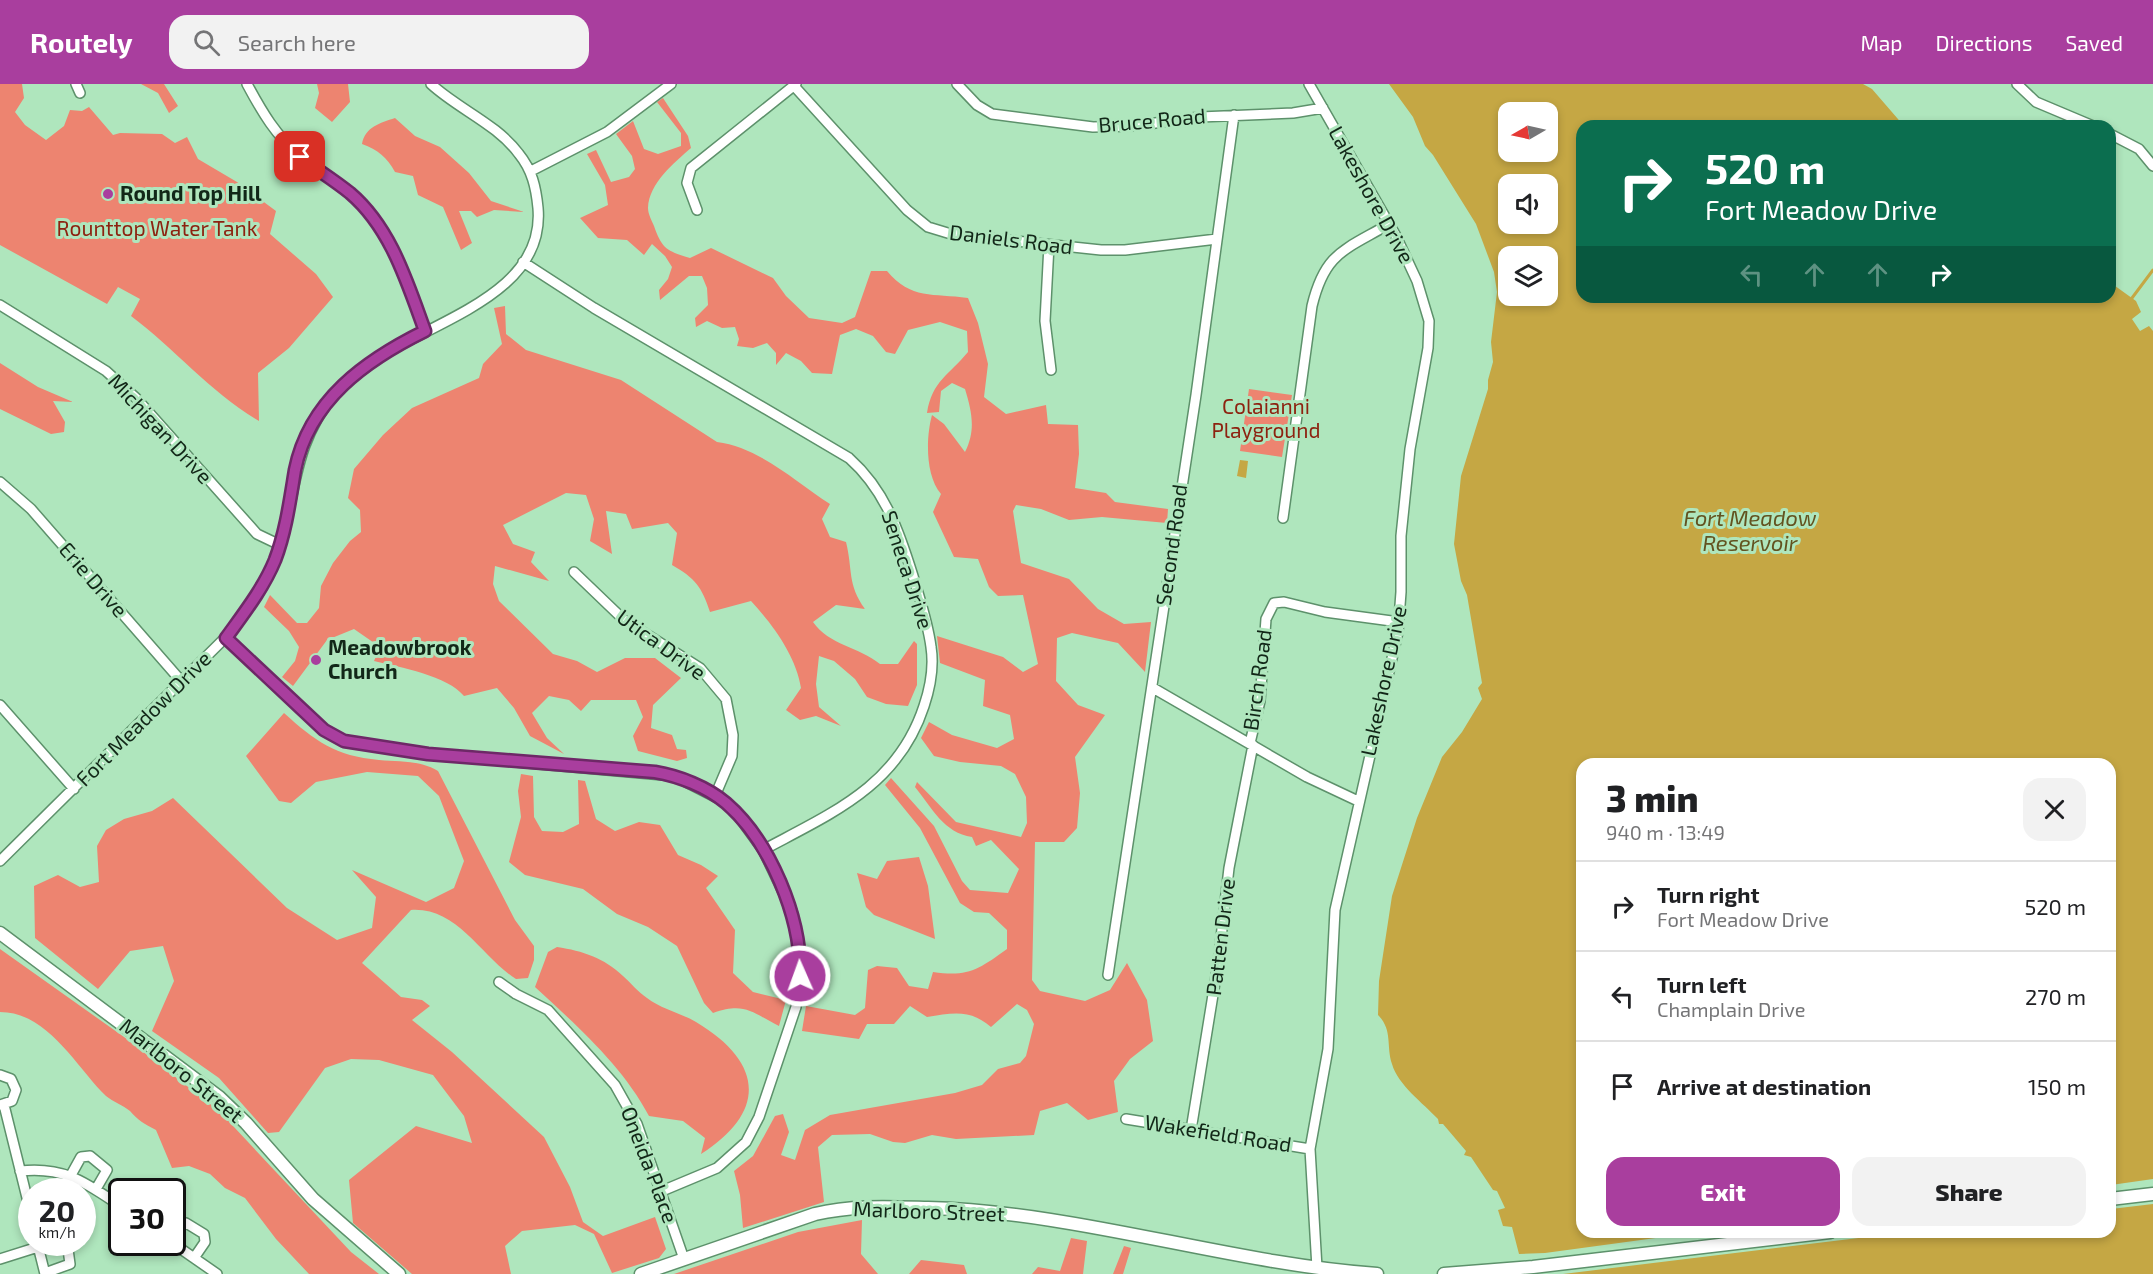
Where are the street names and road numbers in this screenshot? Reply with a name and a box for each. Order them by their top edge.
street label: Bruce Road [1097,102,1207,137]
street label: Lakeshore Drive [1324,121,1420,267]
street label: Daniels Road [948,219,1074,258]
street label: Michigan Drive [104,368,218,488]
street label: Second Road [1150,482,1191,607]
street label: Seneca Drive [878,507,939,632]
street label: Erie Drive [55,536,133,622]
street label: Utica Drive [613,603,711,684]
street label: Lakeshore Drive [1354,603,1411,758]
street label: Birch Road [1237,628,1276,732]
street label: Fort Meadow Drive [70,645,216,791]
street label: Patten Drive [1200,877,1239,997]
street label: Marlboro Street [115,1012,249,1127]
street label: Oneida Place [617,1103,684,1226]
street label: Wakefield Road [1143,1109,1293,1156]
street label: Marlboro Street [853,1195,1005,1226]

